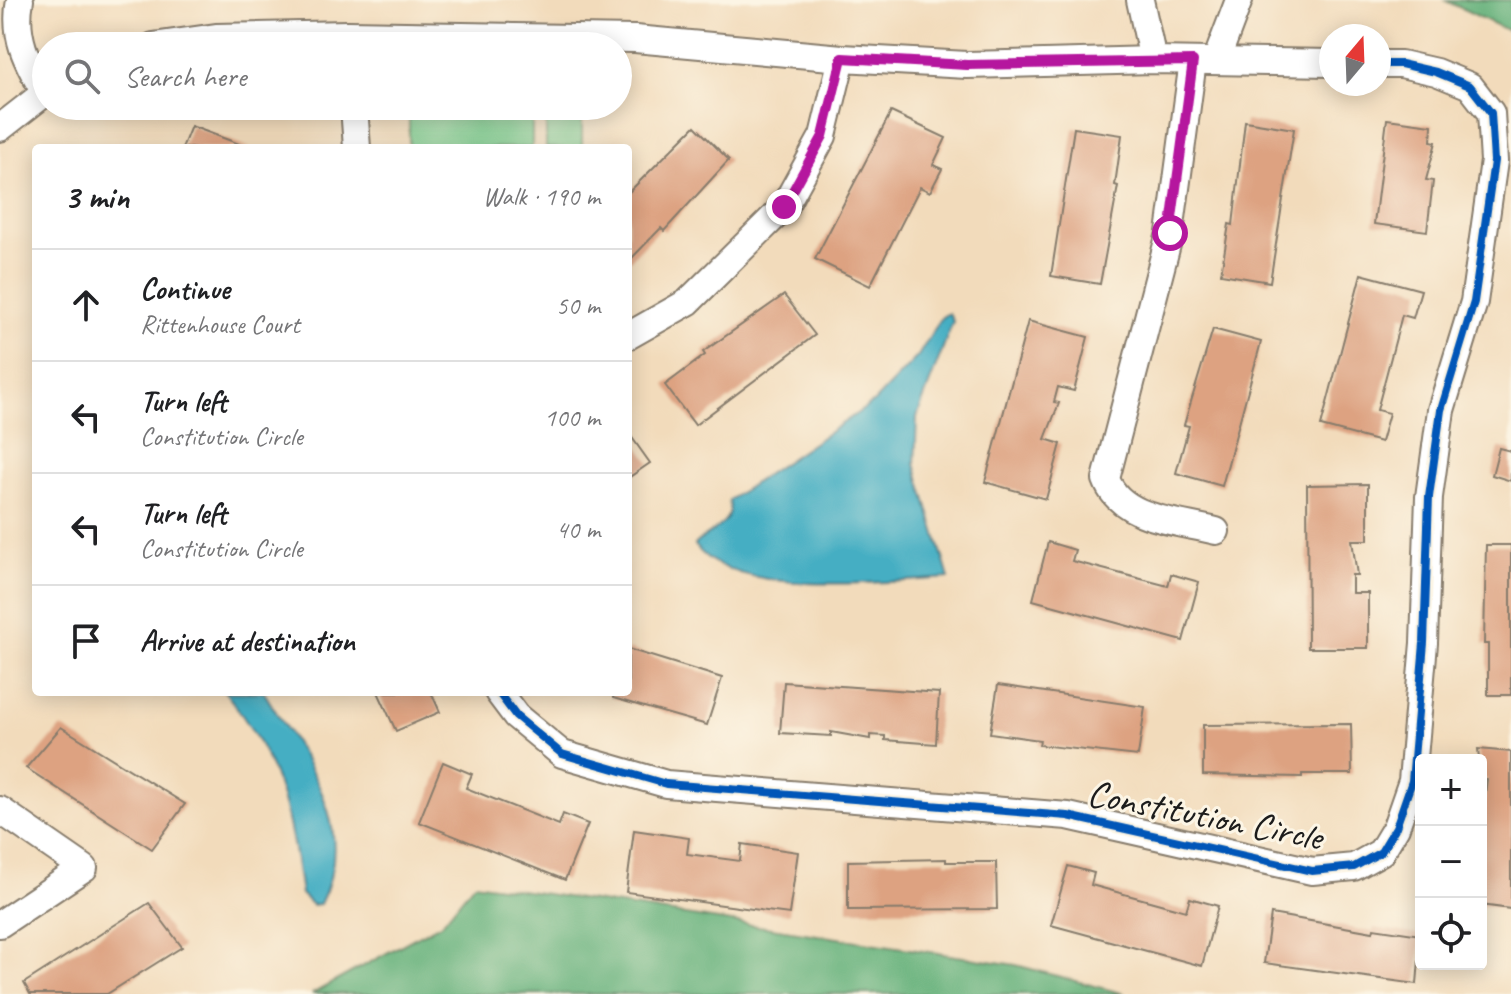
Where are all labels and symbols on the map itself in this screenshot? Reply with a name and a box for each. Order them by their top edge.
north arrow [1319,24,1391,96]
route end [766,189,802,225]
route start [1152,215,1188,251]
street label: Constitution Circle [1084,769,1329,861]

